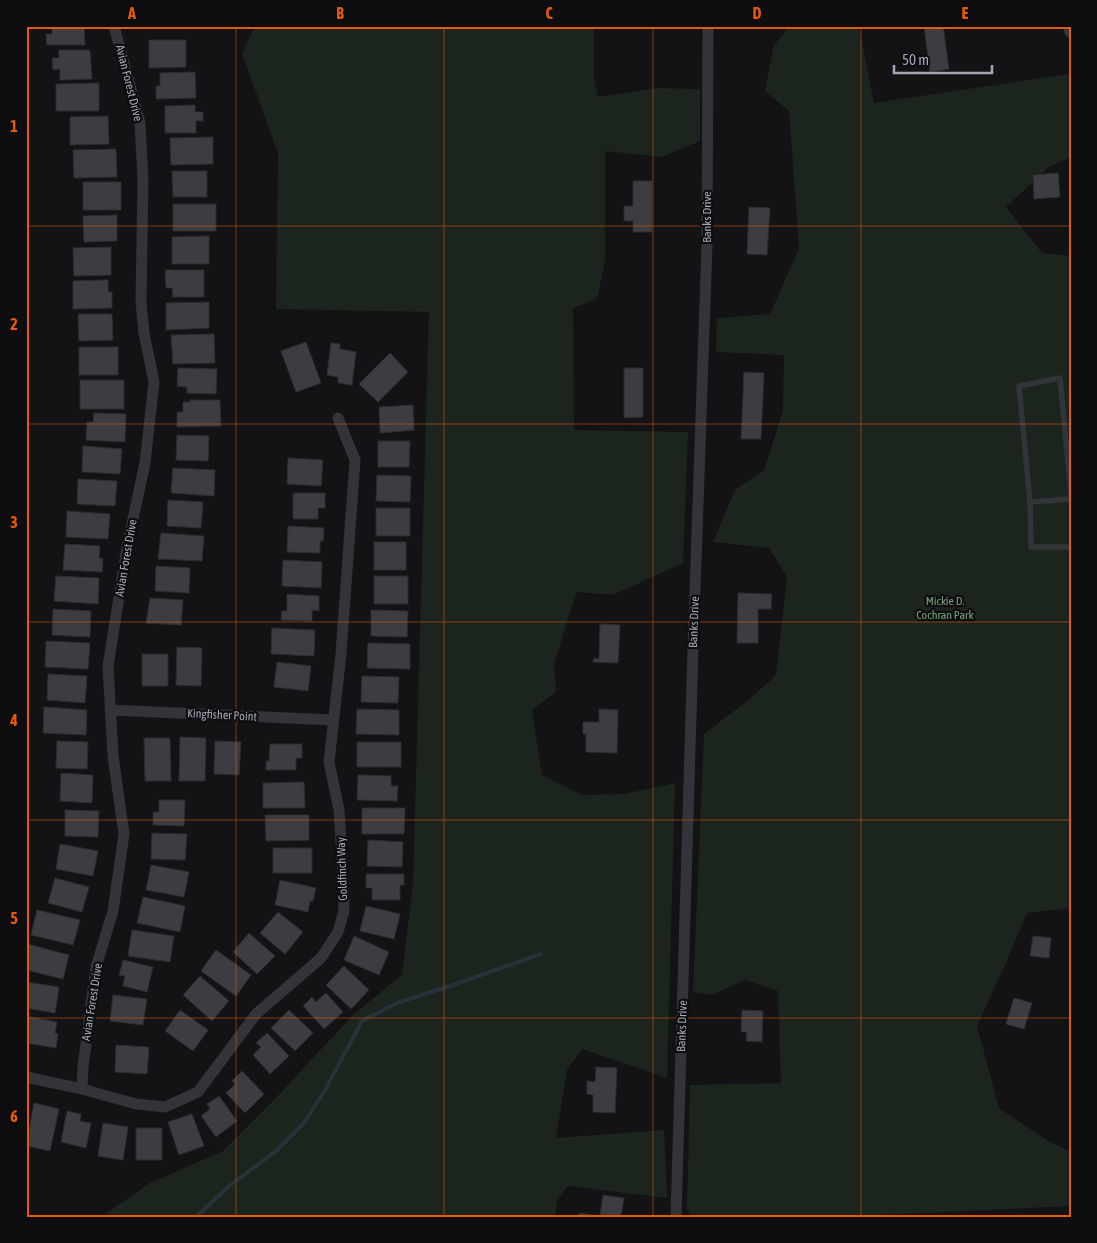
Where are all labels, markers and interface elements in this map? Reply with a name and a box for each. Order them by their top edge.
text: A [127,4,136,22]
text: B [336,4,344,22]
text: C [545,4,553,22]
text: D [753,4,762,22]
text: E [962,4,969,22]
scale bar [894,42,992,74]
street label: Avian Forest Drive [113,43,145,123]
text: 50 m [902,51,929,68]
text: 1 [10,117,18,135]
street label: Banks Drive [700,191,714,243]
text: 2 [10,315,18,333]
text: 3 [10,513,18,531]
street label: Avian Forest Drive [112,518,140,598]
park label: Mickie D. Cochran Park [916,594,975,622]
street label: Banks Drive [686,596,702,648]
street label: Kingfisher Point [187,706,258,724]
text: 4 [9,711,18,729]
street label: Goldfinch Way [334,837,350,901]
text: 5 [10,909,18,927]
street label: Avian Forest Drive [79,962,105,1042]
street label: Banks Drive [674,1000,690,1052]
text: 6 [10,1107,18,1125]

